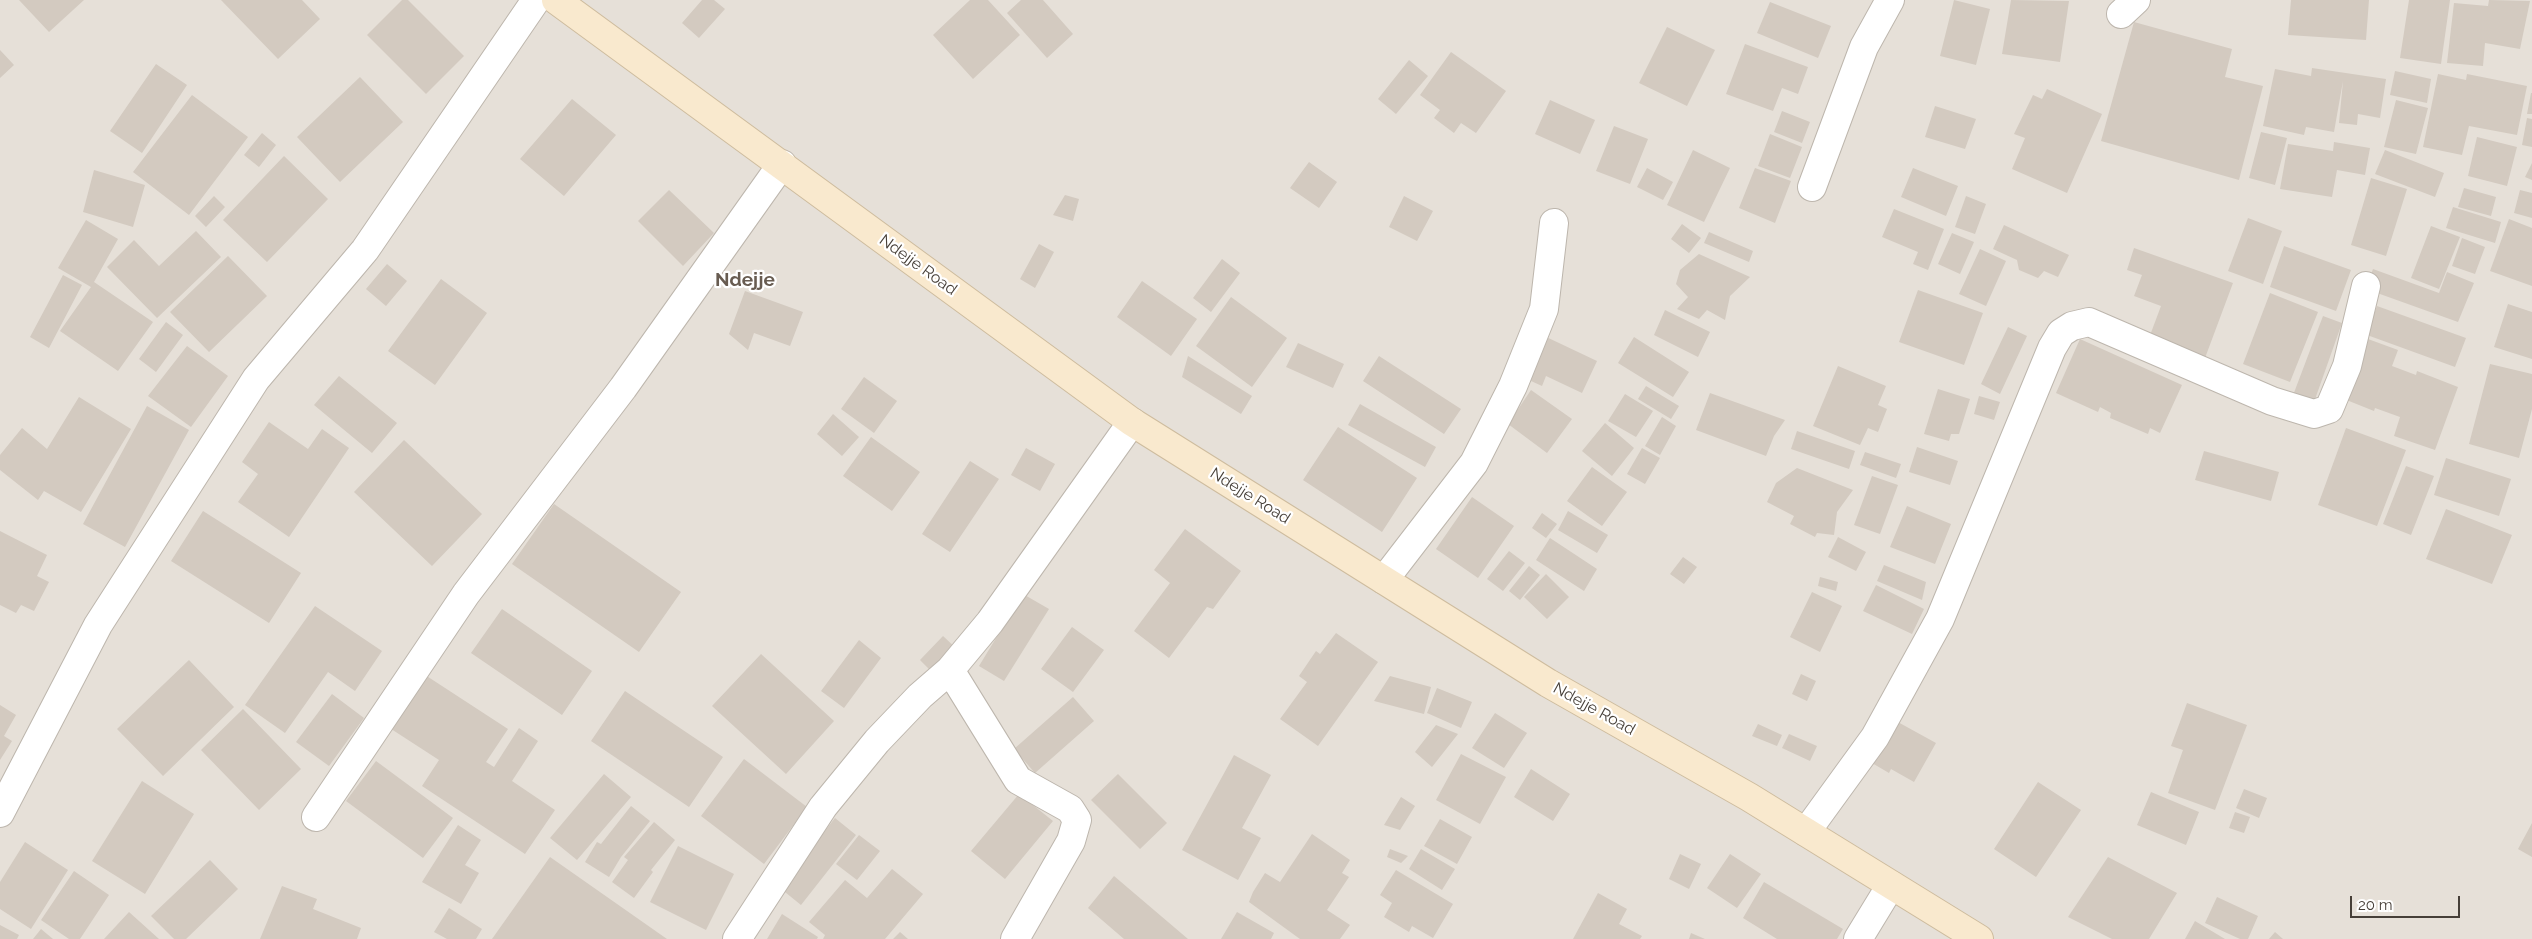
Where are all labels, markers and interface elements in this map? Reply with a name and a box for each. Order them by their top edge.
street label: Ndejje Road [876,230,960,300]
district label: Ndejje [715,269,775,291]
street label: Ndejje Road [1206,464,1294,528]
street label: Ndejje Road [1550,679,1638,739]
scale bar [2352,886,2462,918]
text: 20 m [2358,896,2393,914]

